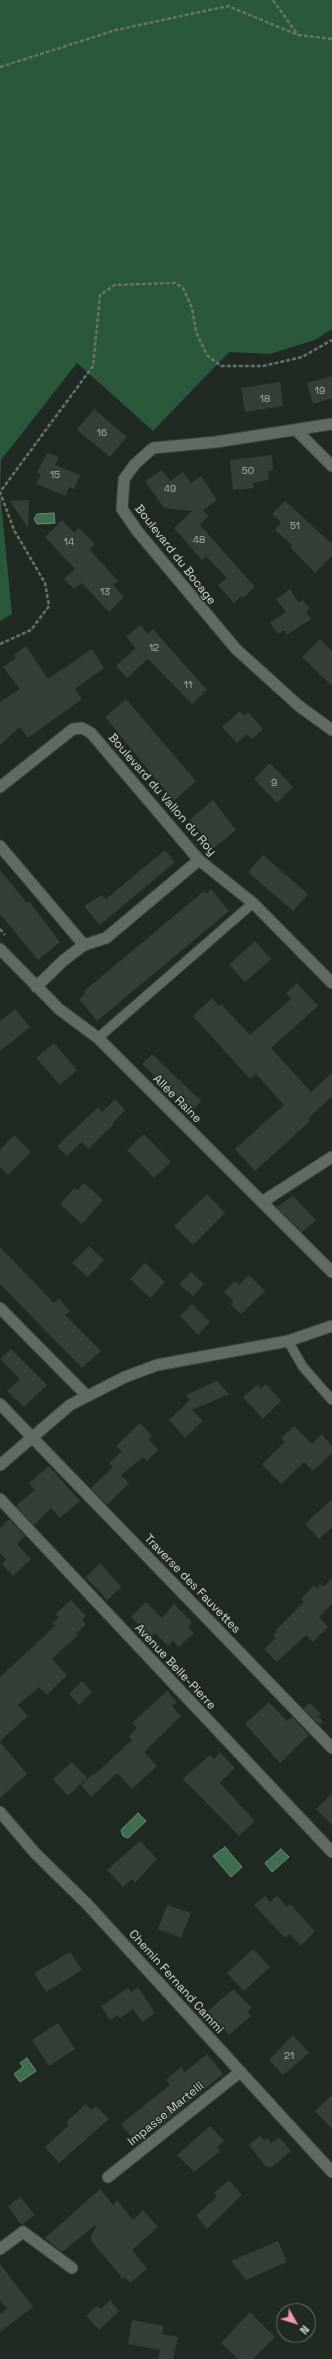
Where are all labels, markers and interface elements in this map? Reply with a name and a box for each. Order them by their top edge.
house number: 19 [315,385,325,397]
house number: 18 [260,393,270,405]
house number: 16 [97,427,107,439]
house number: 50 [242,465,254,477]
house number: 15 [50,469,60,481]
house number: 49 [164,483,176,495]
street label: Boulevard du Bocage [131,502,219,608]
house number: 51 [290,520,300,532]
house number: 48 [193,534,205,546]
house number: 14 [64,536,74,548]
house number: 13 [100,586,110,598]
house number: 12 [149,642,159,654]
house number: 11 [184,679,192,691]
street label: Boulevard du Vallon du Roy [105,731,219,859]
house number: 9 [271,777,277,789]
street label: Allée Raine [150,1072,204,1126]
street label: Traverse des Fauvettes [141,1531,243,1637]
street label: Avenue Belle-Pierre [131,1621,219,1713]
street label: Chemin Fernand Cammi [126,1927,226,2037]
house number: 21 [284,2050,294,2062]
street label: Impasse Martelli [125,2079,207,2149]
north arrow [276,2303,316,2343]
text: N [297,2323,312,2337]

